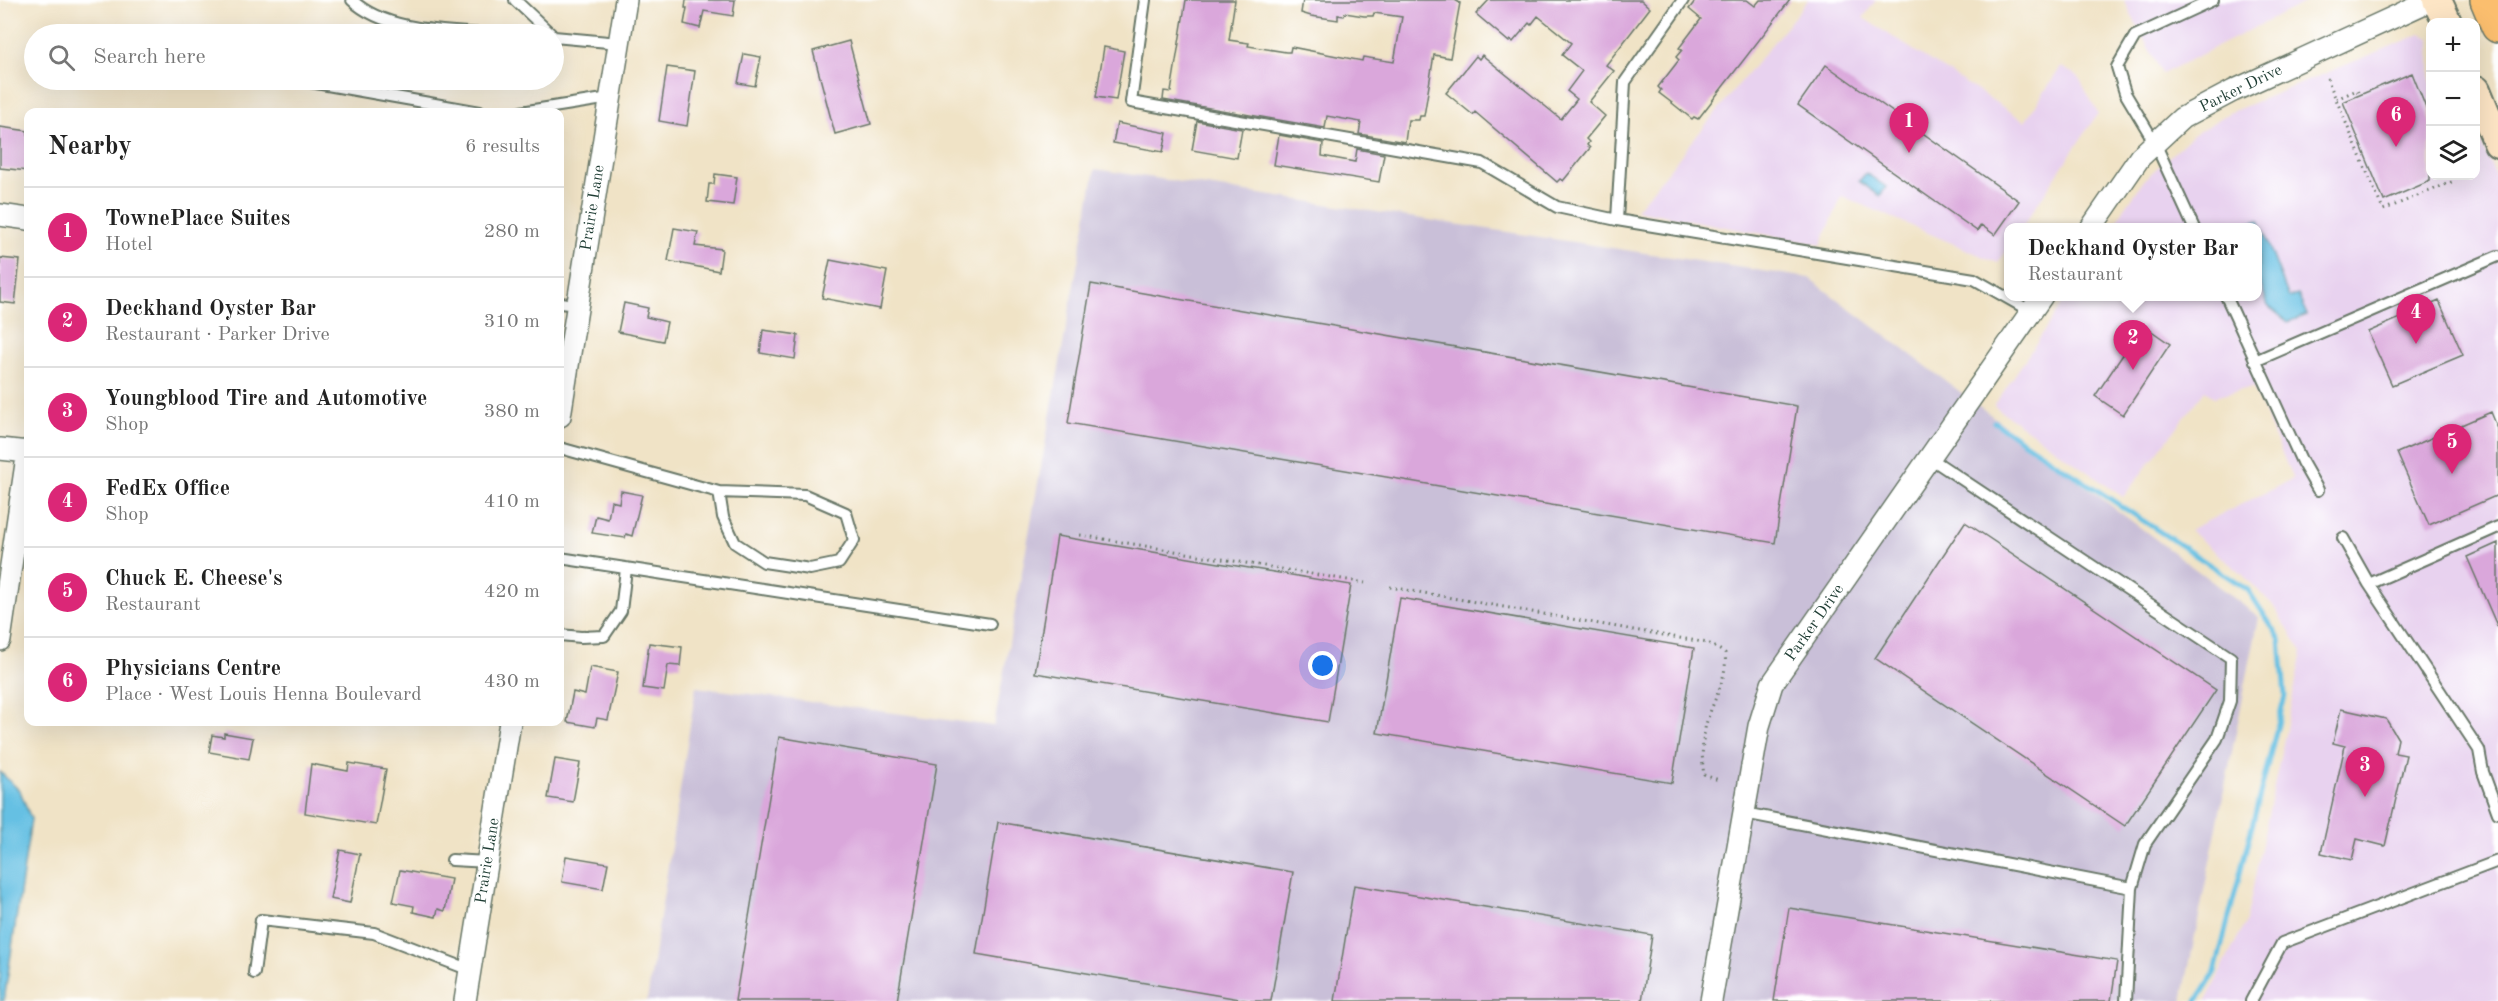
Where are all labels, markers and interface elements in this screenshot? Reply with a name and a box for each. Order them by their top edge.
map controls [2426,18,2480,180]
button: + [2426,18,2480,72]
search box [24,24,564,90]
icon: search [45,41,78,74]
text: Search here [93,46,206,68]
street label: Parker Drive [2197,62,2285,116]
button: − [2426,72,2480,126]
pin: 6 [2376,98,2416,147]
pin: 1 [1890,104,1928,153]
button: layers [2426,126,2480,180]
text: Nearby [48,134,132,160]
text: 6 results [465,137,540,157]
street label: Prairie Lane [578,164,608,252]
text: TownePlace Suites [105,208,290,230]
text: 1 [62,222,73,242]
text: 280 m [484,222,540,242]
popup [2004,223,2262,301]
text: Hotel [105,235,152,255]
text: Deckhand Oyster Bar [2027,238,2239,260]
text: Restaurant [2027,265,2123,285]
pin: 4 [2396,294,2436,344]
text: Deckhand Oyster Bar [105,298,316,320]
text: 2 [62,312,73,332]
text: 310 m [484,312,540,332]
pin: 2 [2114,320,2152,370]
text: Restaurant · Parker Drive [105,325,330,345]
text: Youngblood Tire and Automotive [105,388,427,410]
text: 3 [62,402,73,422]
text: 380 m [484,402,540,422]
text: Shop [105,415,149,435]
pin: 5 [2432,424,2472,474]
text: FedEx Office [105,478,230,500]
text: 4 [62,492,73,512]
text: 410 m [484,492,540,512]
text: Shop [105,505,149,525]
text: Chuck E. Cheese's [105,568,282,590]
text: 5 [62,582,73,602]
text: 420 m [484,582,540,602]
street label: Parker Drive [1783,582,1847,664]
text: Restaurant [105,595,201,615]
your location [1308,651,1337,680]
text: Physicians Centre [105,658,281,680]
text: 6 [62,672,73,692]
text: 430 m [484,672,540,692]
text: Place · West Louis Henna Boulevard [105,685,422,705]
pin: 3 [2346,748,2384,797]
street label: Prairie Lane [473,817,503,905]

